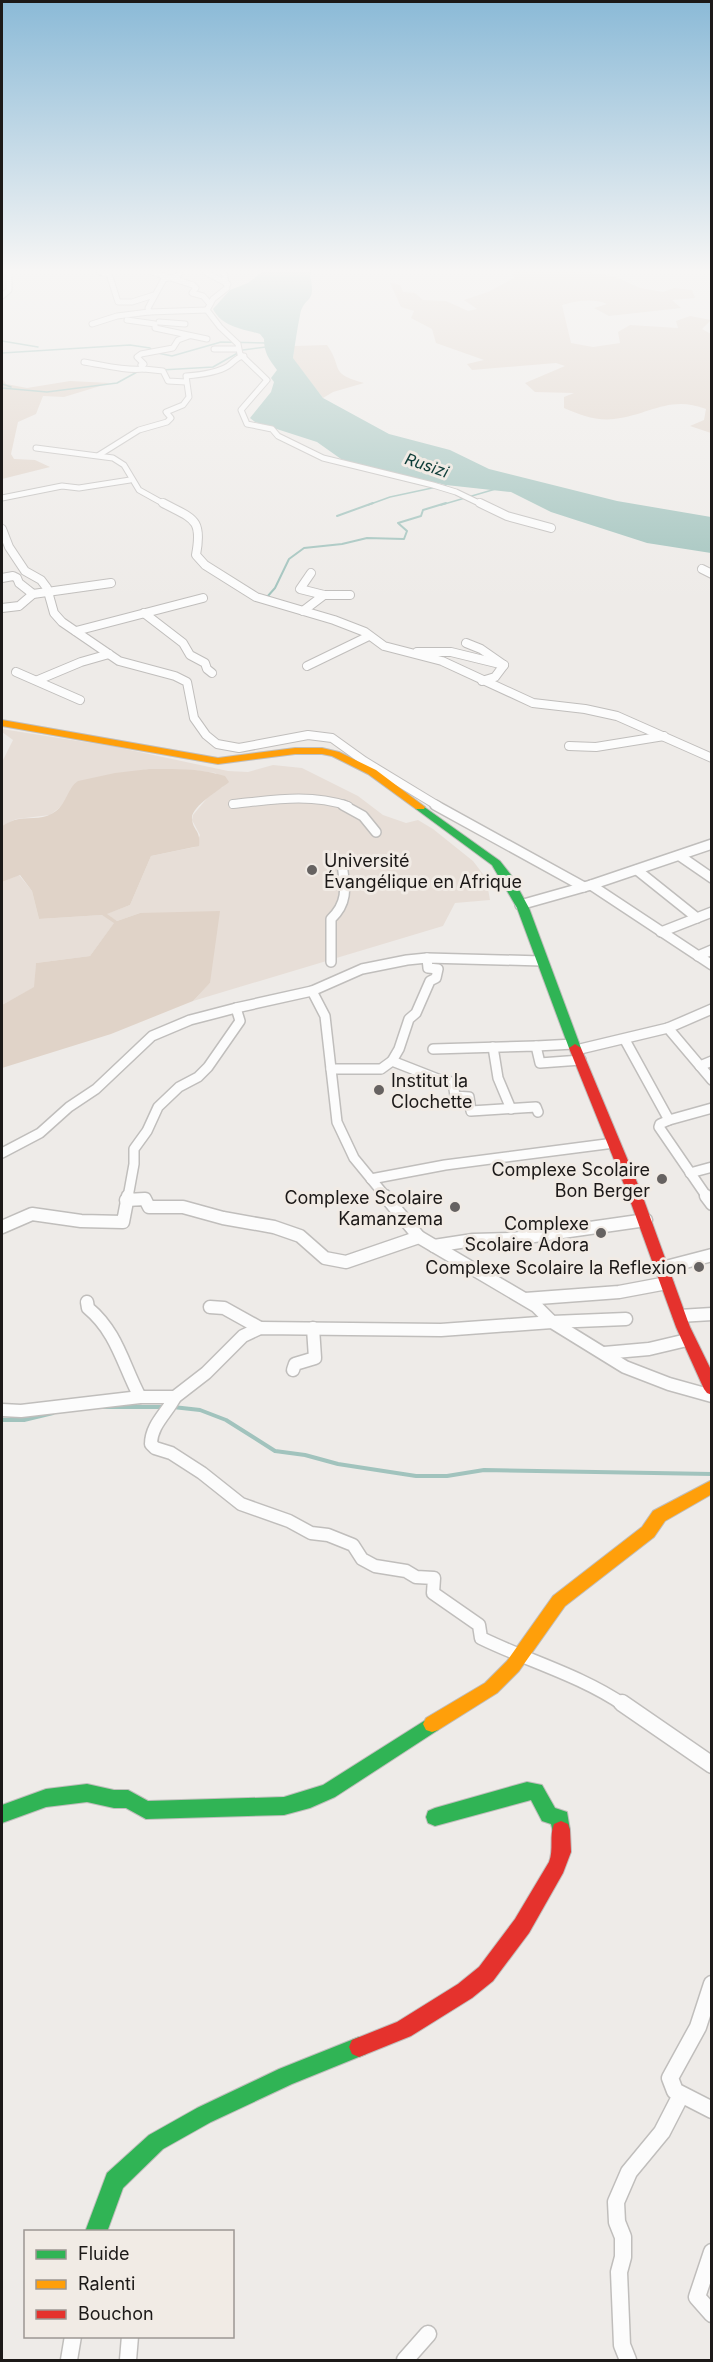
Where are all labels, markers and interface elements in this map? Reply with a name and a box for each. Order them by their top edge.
water label: Rusizi [403,448,452,482]
place label: Université Évangélique en Afrique [324,850,522,892]
marker: Université Évangélique en Afrique [305,863,319,877]
place label: Institut la Clochette [391,1070,472,1112]
marker: Institut la Clochette [372,1083,386,1097]
place label: Complexe Scolaire Bon Berger [491,1159,650,1201]
marker: Complexe Scolaire Bon Berger [655,1172,669,1186]
place label: Complexe Scolaire Kamanzema [284,1187,443,1229]
marker: Complexe Scolaire Kamanzema [448,1200,462,1214]
place label: Complexe Scolaire Adora [464,1213,589,1255]
marker: Complexe Scolaire Adora [594,1226,608,1240]
place label: Complexe Scolaire la Reflexion [425,1257,687,1278]
marker: Complexe Scolaire la Reflexion [692,1260,706,1274]
legend [24,2230,234,2338]
text: Fluide [78,2243,130,2264]
text: Ralenti [78,2273,135,2294]
text: Bouchon [78,2303,154,2324]

